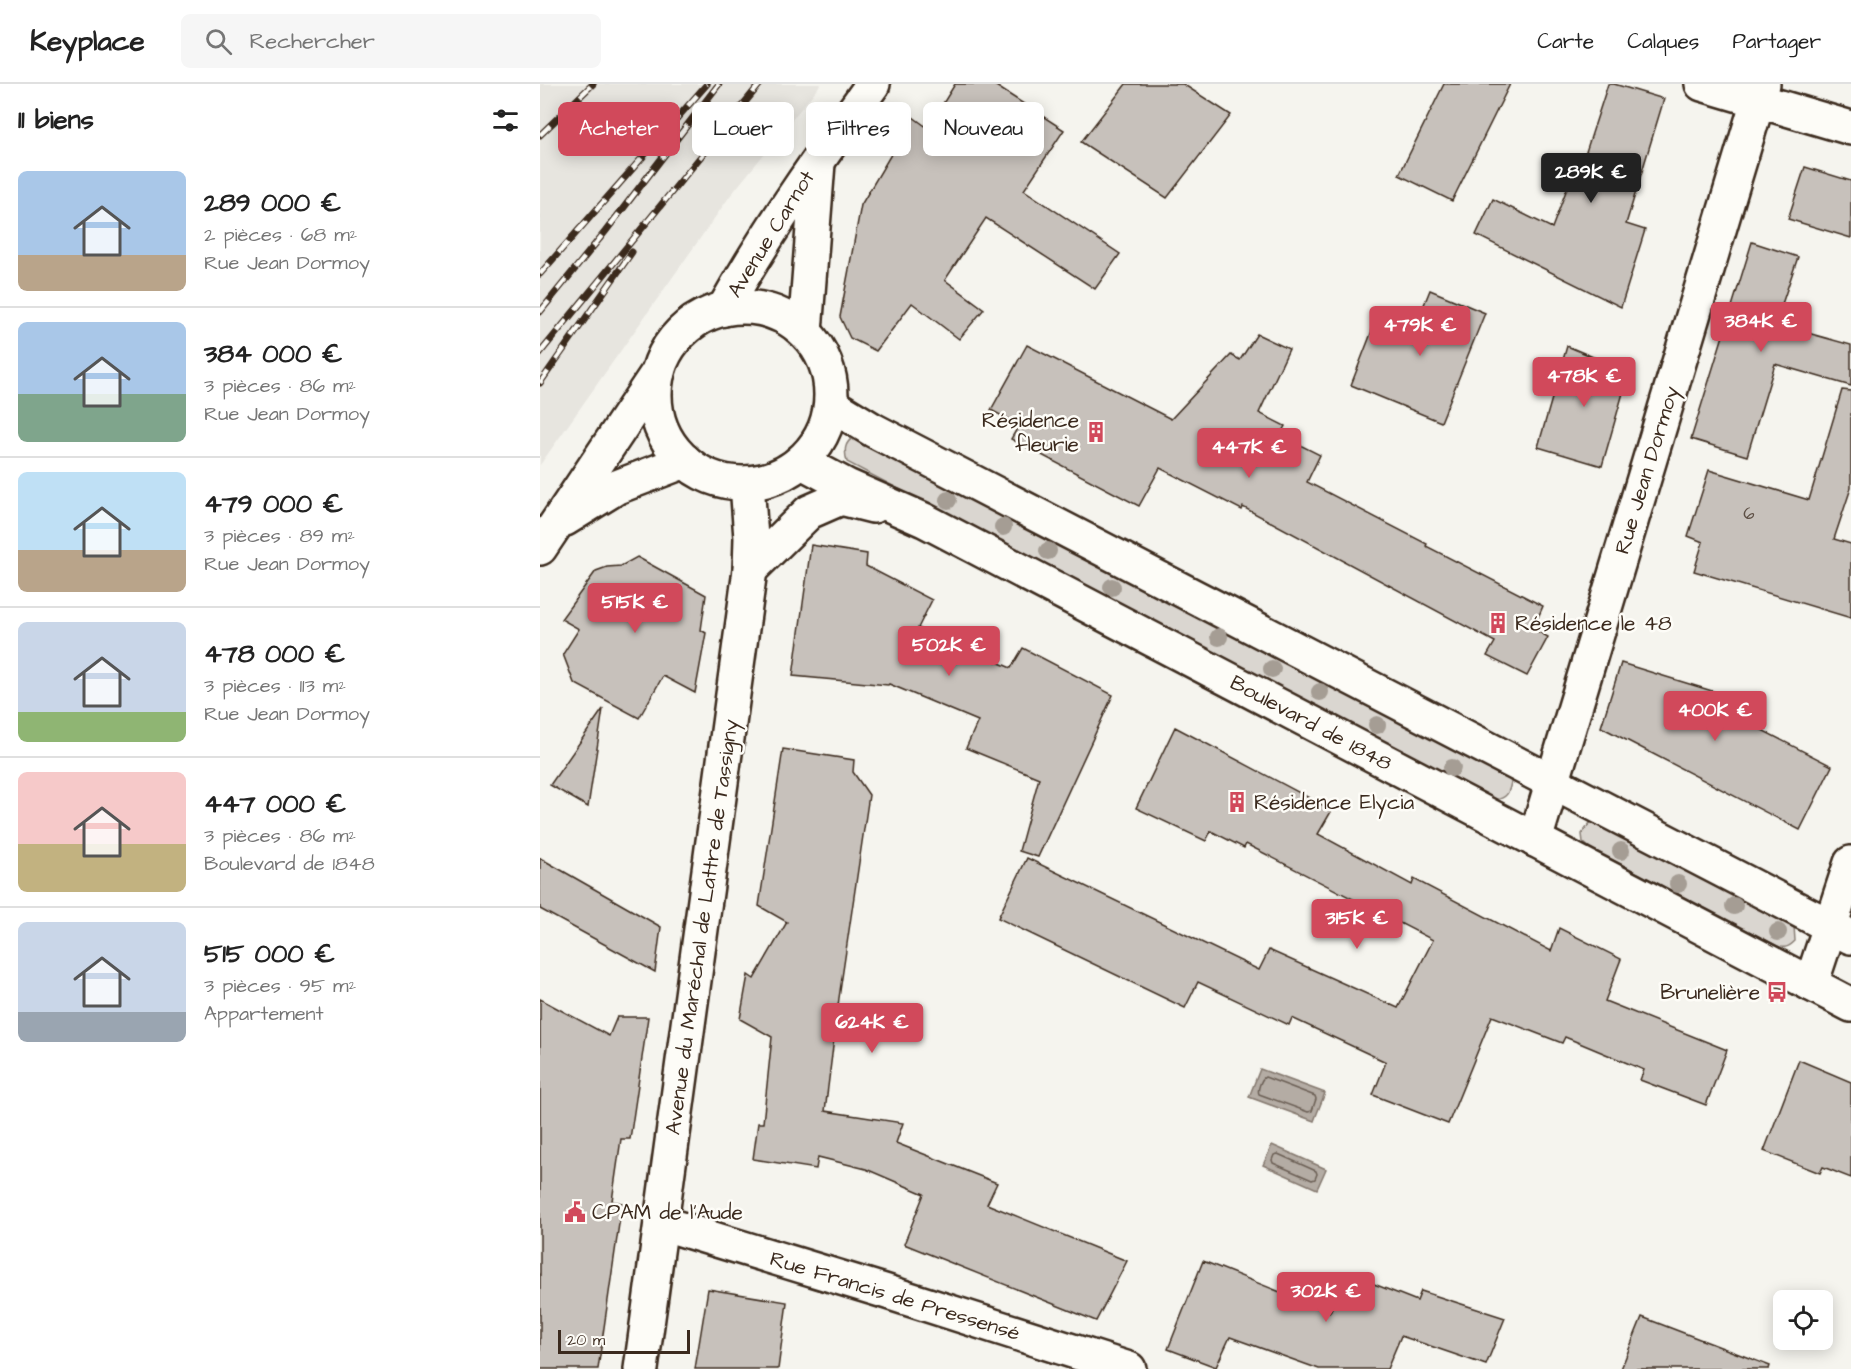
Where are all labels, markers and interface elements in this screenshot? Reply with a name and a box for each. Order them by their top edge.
search box [181,14,601,68]
text: Keyplace [30,22,145,61]
icon: search [202,25,235,58]
text: Rechercher [250,26,375,57]
text: Carte [1537,27,1594,56]
text: Calques [1627,27,1699,56]
text: Partager [1732,27,1821,56]
text: 11 biens [18,102,94,138]
chip: Acheter [558,102,680,156]
chip: Louer [692,102,794,156]
chip: Filtres [806,102,911,156]
chip: Nouveau [923,102,1044,156]
icon: filters [489,104,522,137]
pin: 289K € [1542,153,1640,204]
text: 289K € [1555,158,1627,186]
street label: Avenue Carnot [720,165,822,303]
text: 289 000 € [204,185,341,221]
icon: home [66,195,138,267]
text: 2 pièces · 68 m² [204,221,357,249]
text: Rue Jean Dormoy [204,249,370,277]
pin: 384K € [1712,302,1810,353]
pin: 479K € [1371,306,1469,357]
text: 384K € [1725,307,1797,335]
text: 479K € [1383,311,1457,339]
text: 384 000 € [204,336,342,372]
icon: home [66,346,138,418]
pin: 478K € [1535,357,1633,408]
text: 478K € [1547,362,1621,390]
text: 3 pièces · 86 m² [204,372,356,400]
street label: Rue Jean Dormoy [1608,382,1688,558]
text: Rue Jean Dormoy [204,400,370,428]
place label: Résidence fleurie [982,406,1079,459]
building icon: Résidence fleurie [1084,420,1108,444]
pin: 447K € [1200,428,1298,479]
text: 447K € [1211,433,1287,461]
text: 479 000 € [204,486,343,522]
icon: home [66,496,138,568]
house number: 6 [1743,501,1755,526]
text: 3 pièces · 89 m² [204,522,355,550]
text: Rue Jean Dormoy [204,550,370,578]
pin: 515K € [586,583,684,634]
text: 515K € [602,588,668,616]
place label: Résidence le 48 [1515,609,1672,638]
building icon: Résidence le 48 [1486,611,1510,635]
pin: 502K € [900,626,998,677]
text: 502K € [912,631,986,659]
text: 478 000 € [204,636,345,672]
icon: home [66,646,138,718]
street label: Boulevard de 1848 [1225,668,1397,778]
text: 3 pièces · 113 m² [204,672,346,700]
pin: 400K € [1666,691,1764,742]
text: 400K € [1678,696,1752,724]
text: Rue Jean Dormoy [204,700,370,728]
street label: Avenue du Maréchal de Lattre de Tassigny [658,717,748,1137]
text: 447 000 € [204,786,346,822]
place label: Résidence Elycia [1254,788,1414,819]
building icon: Résidence Elycia [1225,790,1249,814]
icon: home [66,796,138,868]
text: 3 pièces · 86 m² [204,822,356,850]
text: Boulevard de 1848 [204,850,375,878]
pin: 315K € [1308,899,1406,950]
text: 315K € [1326,904,1388,932]
text: 515 000 € [204,936,335,972]
icon: home [66,946,138,1018]
text: 3 pièces · 95 m² [204,972,356,1000]
place label: Brunelière [1660,978,1760,1007]
bus stop icon: Brunelière [1765,980,1789,1004]
text: Appartement [204,1000,324,1028]
pin: 624K € [823,1003,921,1054]
text: 624K € [835,1008,909,1036]
place label: CPAM de l'Aude [592,1198,743,1227]
public building icon: CPAM de l'Aude [563,1200,587,1224]
street label: Rue Francis de Pressensé [767,1244,1023,1348]
pin: 302K € [1277,1272,1375,1323]
text: 302K € [1291,1277,1361,1305]
map controls [1773,1290,1833,1350]
button: locate [1773,1290,1833,1350]
scale bar [558,1327,690,1354]
text: 20 m [567,1329,605,1351]

